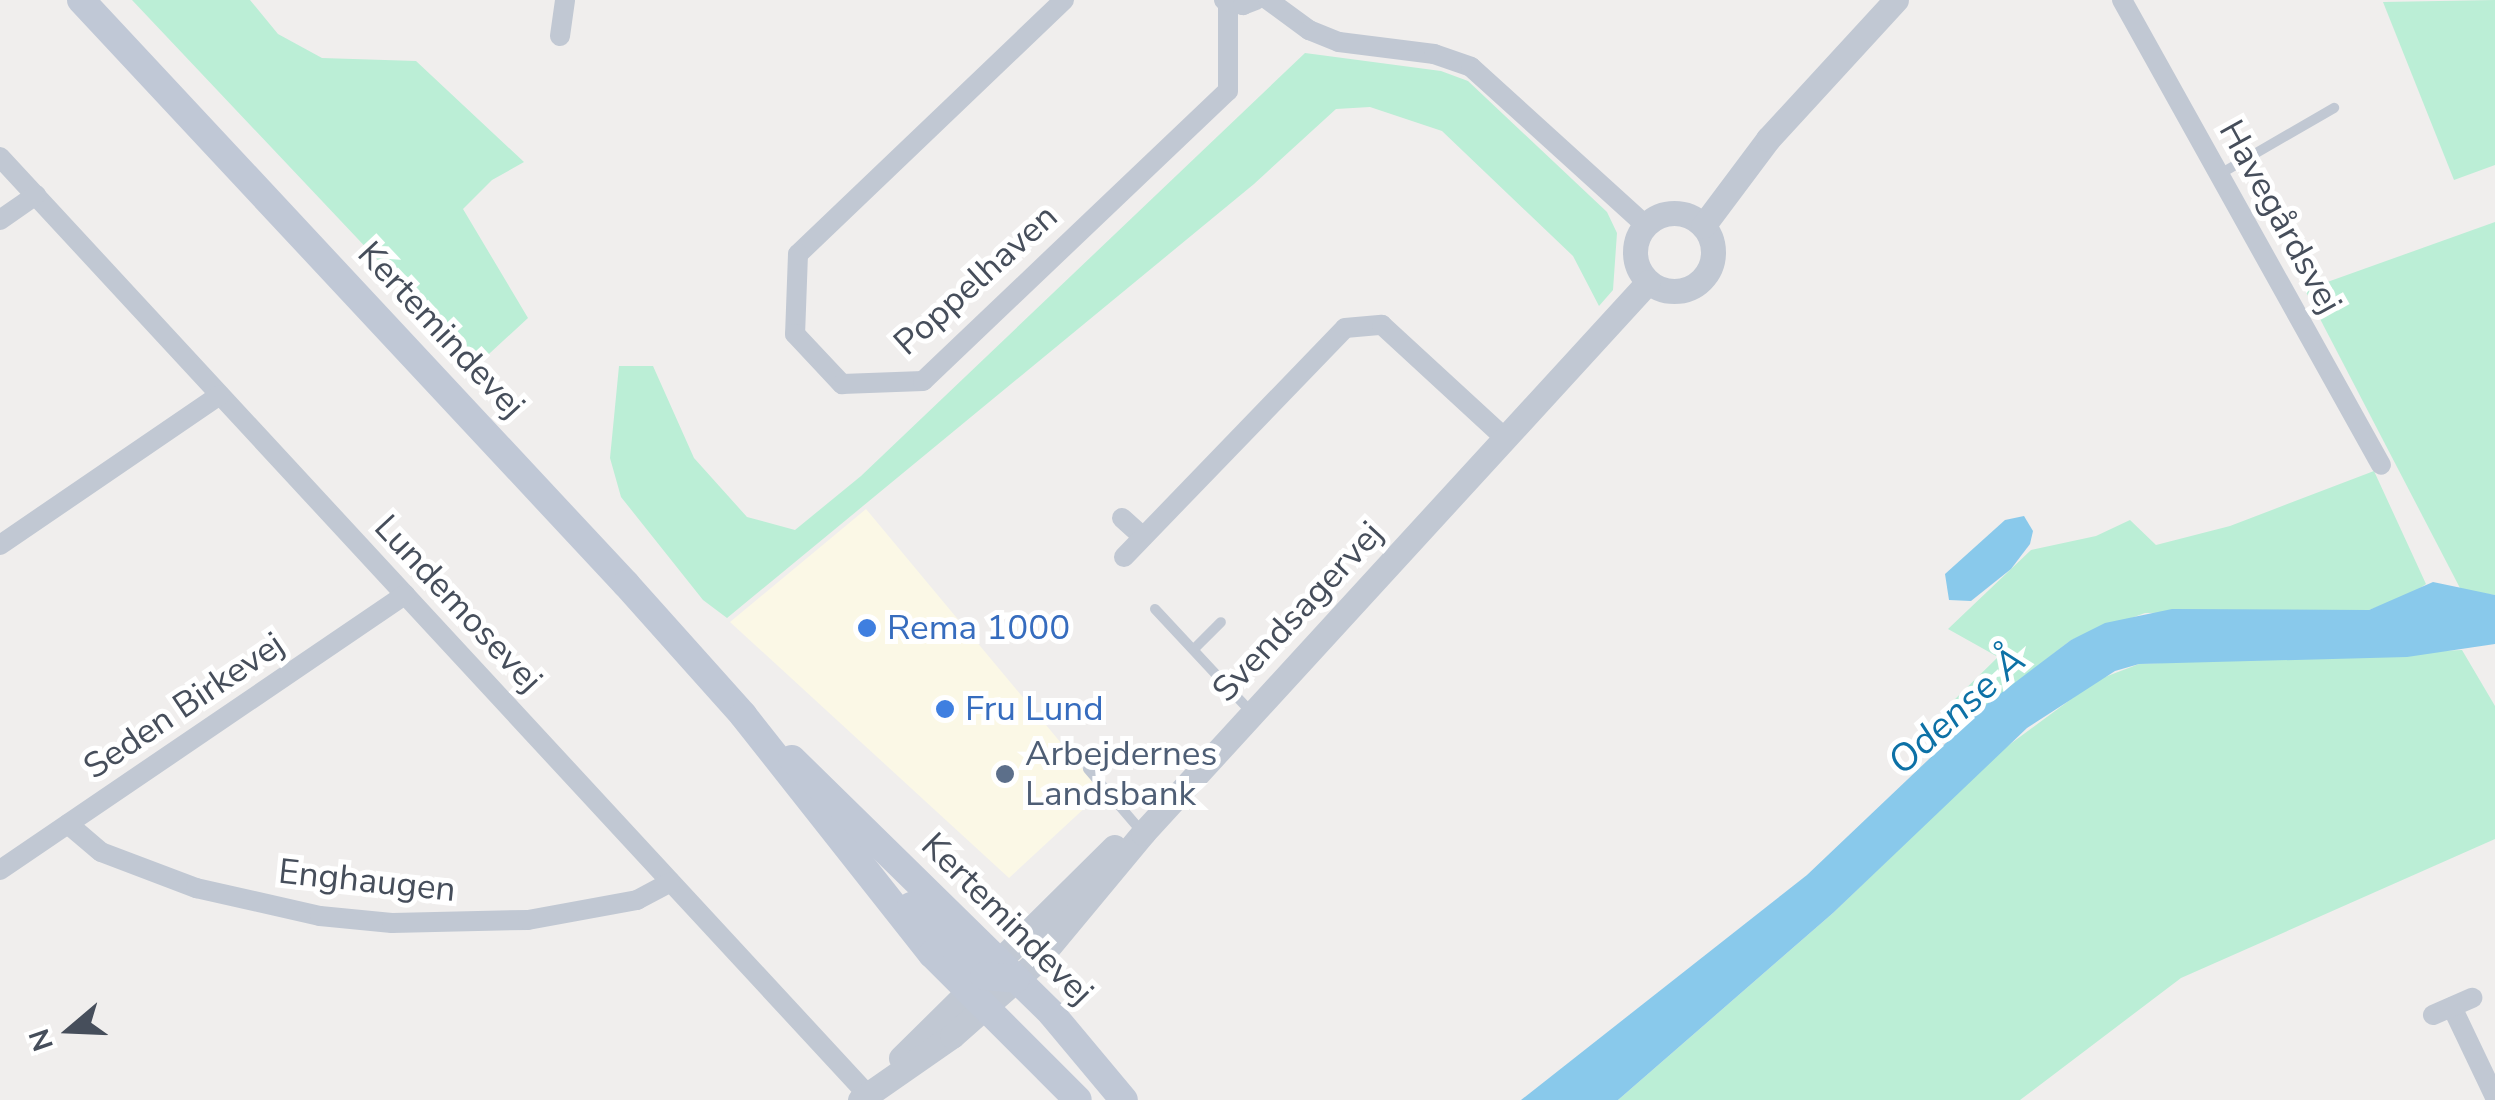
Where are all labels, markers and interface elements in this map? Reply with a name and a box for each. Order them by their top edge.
street label: Havegårdsvej [2210,113,2350,321]
street label: Poppelhaven [886,196,1066,364]
street label: Kertemindevej [349,233,533,427]
street label: Lundemosevej [365,507,551,701]
street label: Svendsagervej [1204,513,1392,711]
place label: Rema 1000 [887,607,1070,649]
marker: Rema 1000 [856,617,878,639]
street label: Seden Birkevej [76,624,292,788]
water label: Odense Å [1879,637,2035,785]
place label: Fru Lund [965,688,1104,730]
marker: Fru Lund [934,698,956,720]
place label: Arbejdernes Landsbank [1025,733,1217,815]
marker: Arbejdernes Landsbank [994,763,1016,785]
street label: Kertemindevej [912,824,1102,1014]
street label: Enghaugen [276,851,458,911]
north arrow [20,980,120,1080]
text: N [20,1024,63,1056]

